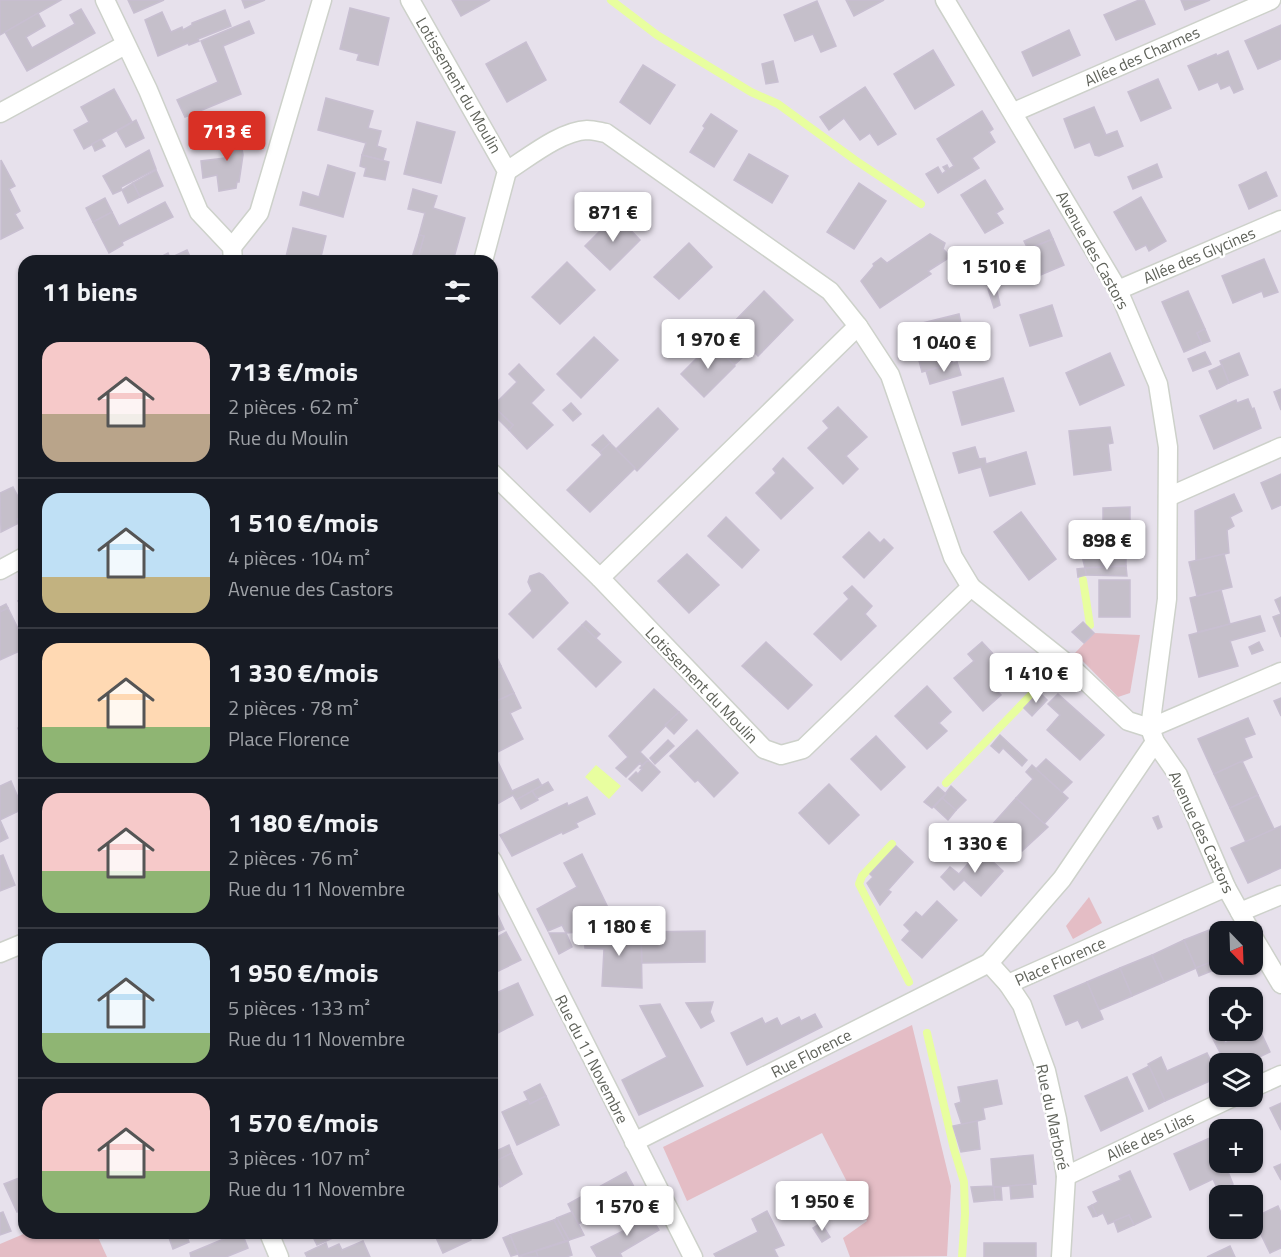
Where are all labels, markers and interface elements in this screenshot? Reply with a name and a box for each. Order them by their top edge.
street label: Lotissement du Moulin [410,12,508,158]
street label: Allée des Charmes [1081,20,1203,92]
pin: 713 € [185,111,269,162]
text: 713 € [202,115,252,146]
street label: Avenue des Castors [1050,186,1136,314]
pin: 871 € [571,192,655,243]
text: 871 € [588,196,638,227]
street label: Allée des Glycines [1139,221,1259,289]
pin: 1 510 € [939,246,1049,297]
text: 1 510 € [962,250,1026,281]
text: 11 biens [42,272,138,311]
icon: filters [441,275,474,308]
pin: 1 970 € [653,319,763,370]
pin: 1 040 € [889,322,999,373]
text: 1 970 € [676,323,740,354]
text: 1 040 € [912,326,976,357]
text: 713 €/mois [228,352,358,391]
icon: home [90,366,162,438]
text: 2 pièces · 62 m² [228,391,359,422]
text: Rue du Moulin [228,422,349,453]
text: 1 510 €/mois [228,503,378,542]
icon: home [90,517,162,589]
pin: 898 € [1065,520,1149,571]
text: 898 € [1082,524,1132,555]
text: 4 pièces · 104 m² [228,542,370,573]
text: Avenue des Castors [228,573,393,604]
street label: Lotissement du Moulin [640,621,764,749]
text: 1 330 €/mois [228,653,378,692]
pin: 1 410 € [981,653,1091,704]
text: 1 410 € [1004,657,1068,688]
icon: home [90,667,162,739]
text: 2 pièces · 78 m² [228,692,359,723]
text: Place Florence [228,723,350,754]
street label: Avenue des Castors [1163,767,1241,897]
text: 1 180 €/mois [228,803,378,842]
icon: home [90,817,162,889]
pin: 1 330 € [920,823,1030,874]
text: 1 330 € [943,827,1007,858]
text: 2 pièces · 76 m² [228,842,359,873]
text: Rue du 11 Novembre [228,873,405,904]
pin: 1 180 € [564,906,674,957]
text: 1 180 € [587,910,651,941]
north arrow [1209,921,1263,975]
map controls [1209,921,1263,1239]
street label: Place Florence [1011,930,1109,992]
text: 1 950 €/mois [228,953,378,992]
icon: home [90,967,162,1039]
button: locate [1209,987,1263,1041]
street label: Rue du 11 Novembre [549,990,635,1128]
text: 5 pièces · 133 m² [228,992,370,1023]
street label: Rue Florence [767,1022,855,1084]
text: Rue du 11 Novembre [228,1023,405,1054]
button: layers [1209,1053,1263,1107]
street label: Rue du Marboré [1030,1062,1076,1172]
text: 1 570 €/mois [228,1103,378,1142]
street label: Allée des Lilas [1102,1105,1198,1167]
icon: home [90,1117,162,1189]
button: + [1209,1119,1263,1173]
text: 3 pièces · 107 m² [228,1142,370,1173]
text: Rue du 11 Novembre [228,1173,405,1204]
pin: 1 950 € [767,1181,877,1232]
text: 1 950 € [790,1185,854,1216]
button: − [1209,1185,1263,1239]
pin: 1 570 € [572,1186,682,1237]
text: 1 570 € [595,1190,659,1221]

